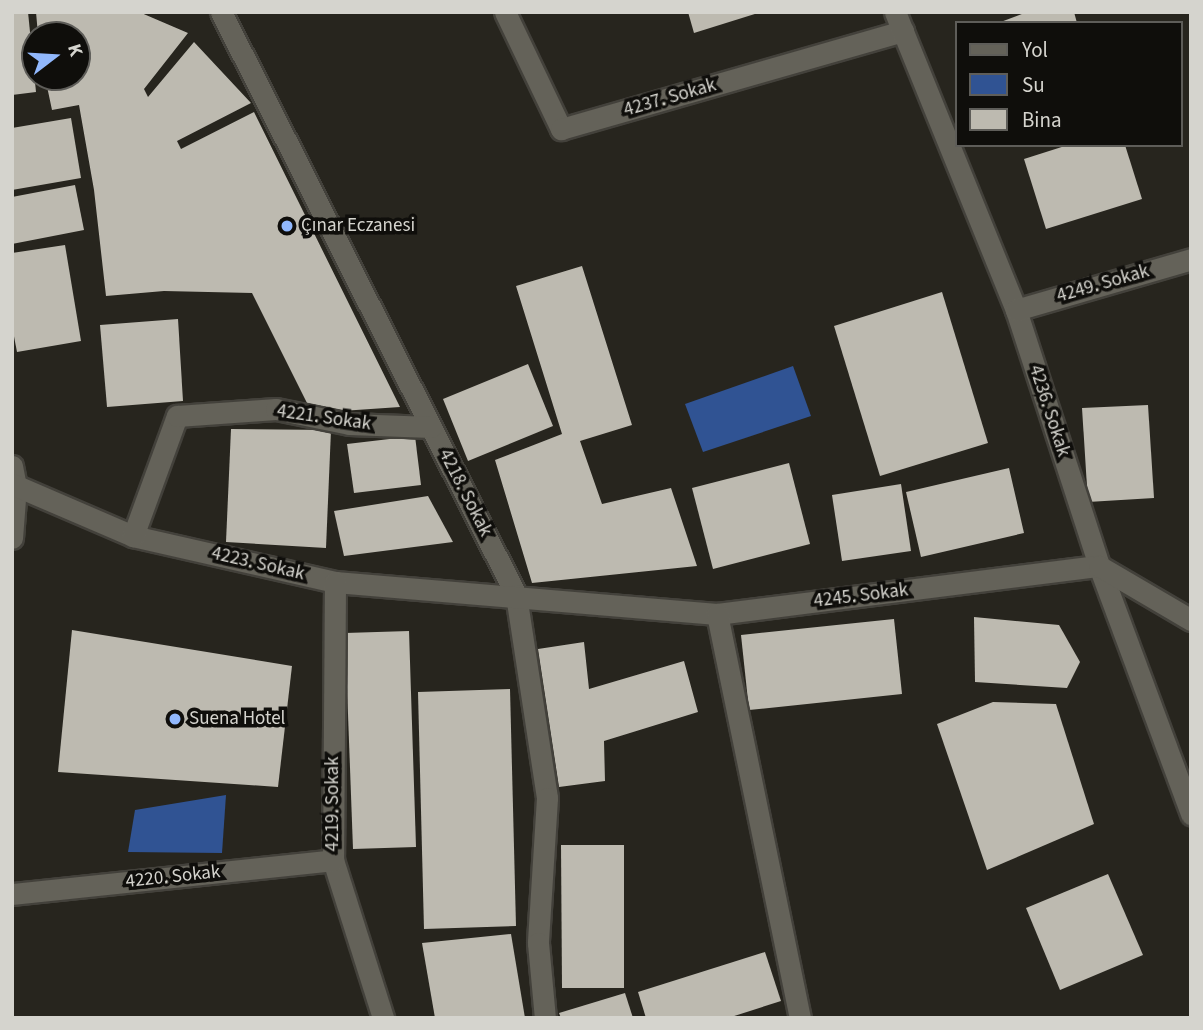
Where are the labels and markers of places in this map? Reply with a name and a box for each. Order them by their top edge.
place label: Çınar Eczanesi [301,215,415,237]
marker: Çınar Eczanesi [279,218,295,234]
place label: Suena Hotel [189,708,285,730]
marker: Suena Hotel [167,711,183,727]

